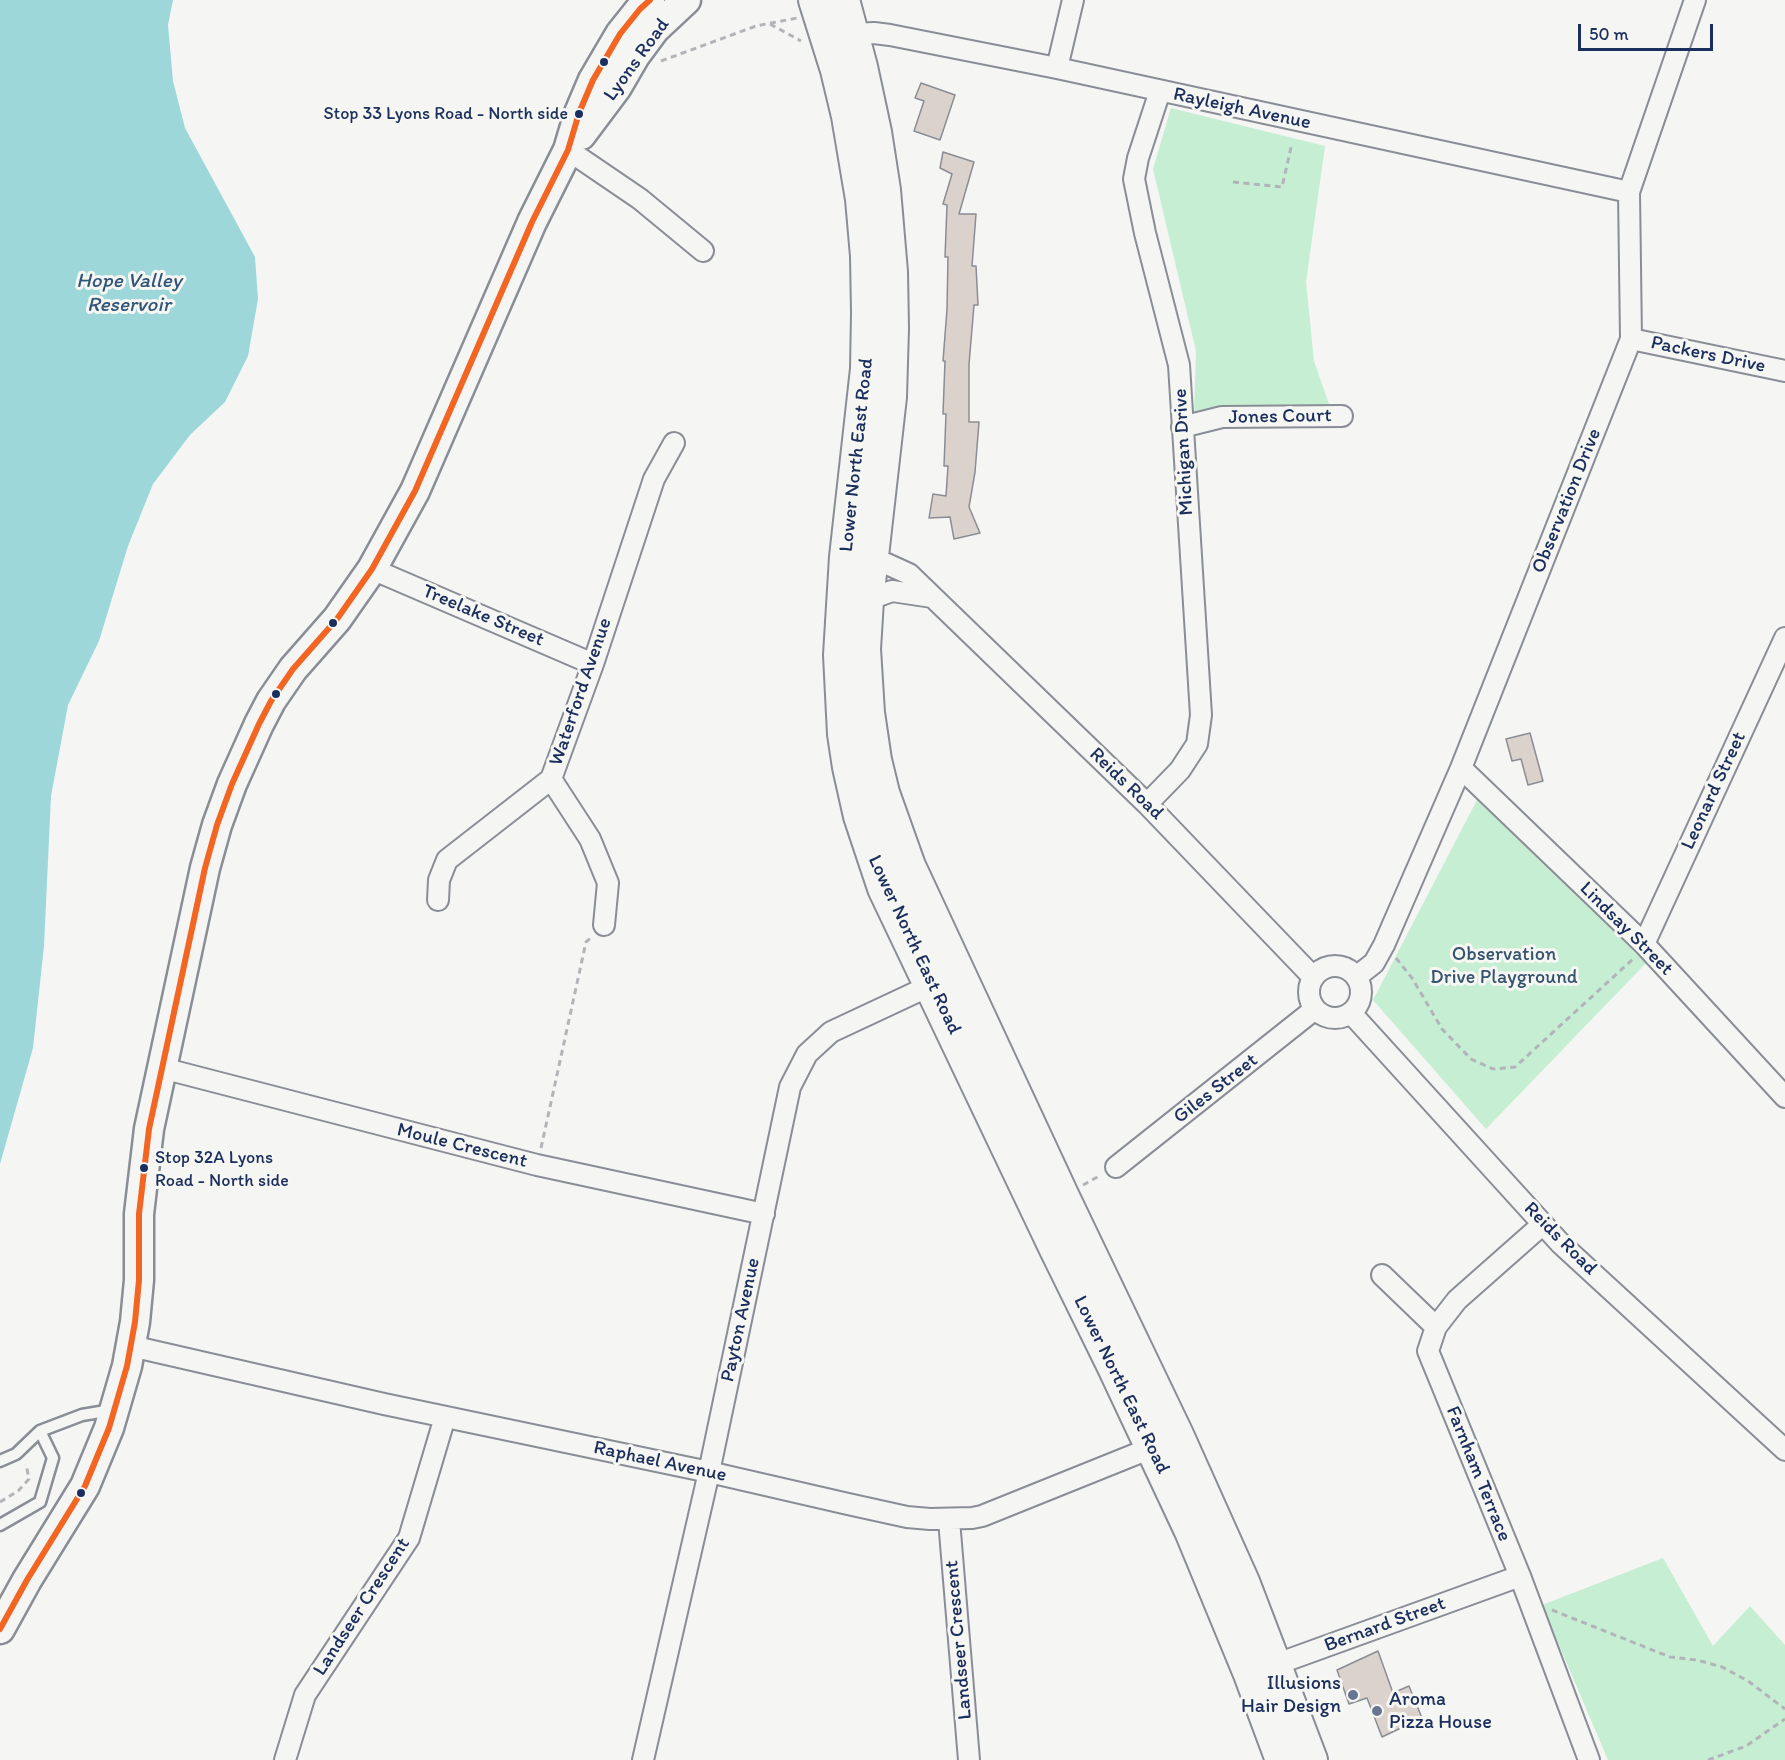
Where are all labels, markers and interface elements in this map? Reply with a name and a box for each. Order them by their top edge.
scale bar [1581,12,1716,50]
street label: Lyons Road [599,14,675,106]
text: 50 m [1589,23,1629,45]
unlabelled marker [598,56,610,68]
street label: Rayleigh Avenue [1171,83,1313,135]
place label: Stop 33 Lyons Road - North side [323,103,568,125]
marker: Stop 33 Lyons Road - North side [573,108,585,120]
water label: Hope Valley Reservoir [76,269,182,319]
street label: Packers Drive [1648,331,1768,379]
street label: Lower North East Road [835,357,879,553]
street label: Michigan Drive [1169,388,1199,516]
street label: Jones Court [1228,404,1332,430]
street label: Observation Drive [1527,425,1607,577]
street label: Treelake Street [418,580,548,652]
street label: Waterford Avenue [544,615,618,769]
unlabelled marker [327,617,339,629]
unlabelled marker [270,688,282,700]
street label: Leonard Street [1676,728,1752,854]
street label: Reids Road [1084,743,1168,825]
street label: Lower North East Road [862,851,966,1039]
street label: Lindsay Street [1574,877,1678,981]
park label: Observation Drive Playground [1430,943,1578,990]
street label: Giles Street [1169,1049,1263,1129]
street label: Moule Crescent [394,1118,530,1174]
place label: Stop 32A Lyons Road - North side [155,1147,289,1190]
marker: Stop 32A Lyons Road - North side [138,1162,150,1174]
street label: Reids Road [1518,1197,1602,1281]
street label: Payton Avenue [716,1256,766,1384]
street label: Lower North East Road [1067,1292,1175,1478]
street label: Farnham Terrace [1440,1403,1516,1545]
street label: Raphael Avenue [591,1436,729,1488]
unlabelled marker [75,1487,87,1499]
street label: Landseer Crescent [308,1533,416,1681]
street label: Landseer Crescent [940,1559,978,1721]
street label: Bernard Street [1321,1592,1449,1658]
place label: Illusions Hair Design [1241,1672,1341,1719]
marker: Illusions Hair Design [1346,1688,1360,1702]
place label: Aroma Pizza House [1389,1688,1492,1735]
marker: Aroma Pizza House [1370,1704,1384,1718]

